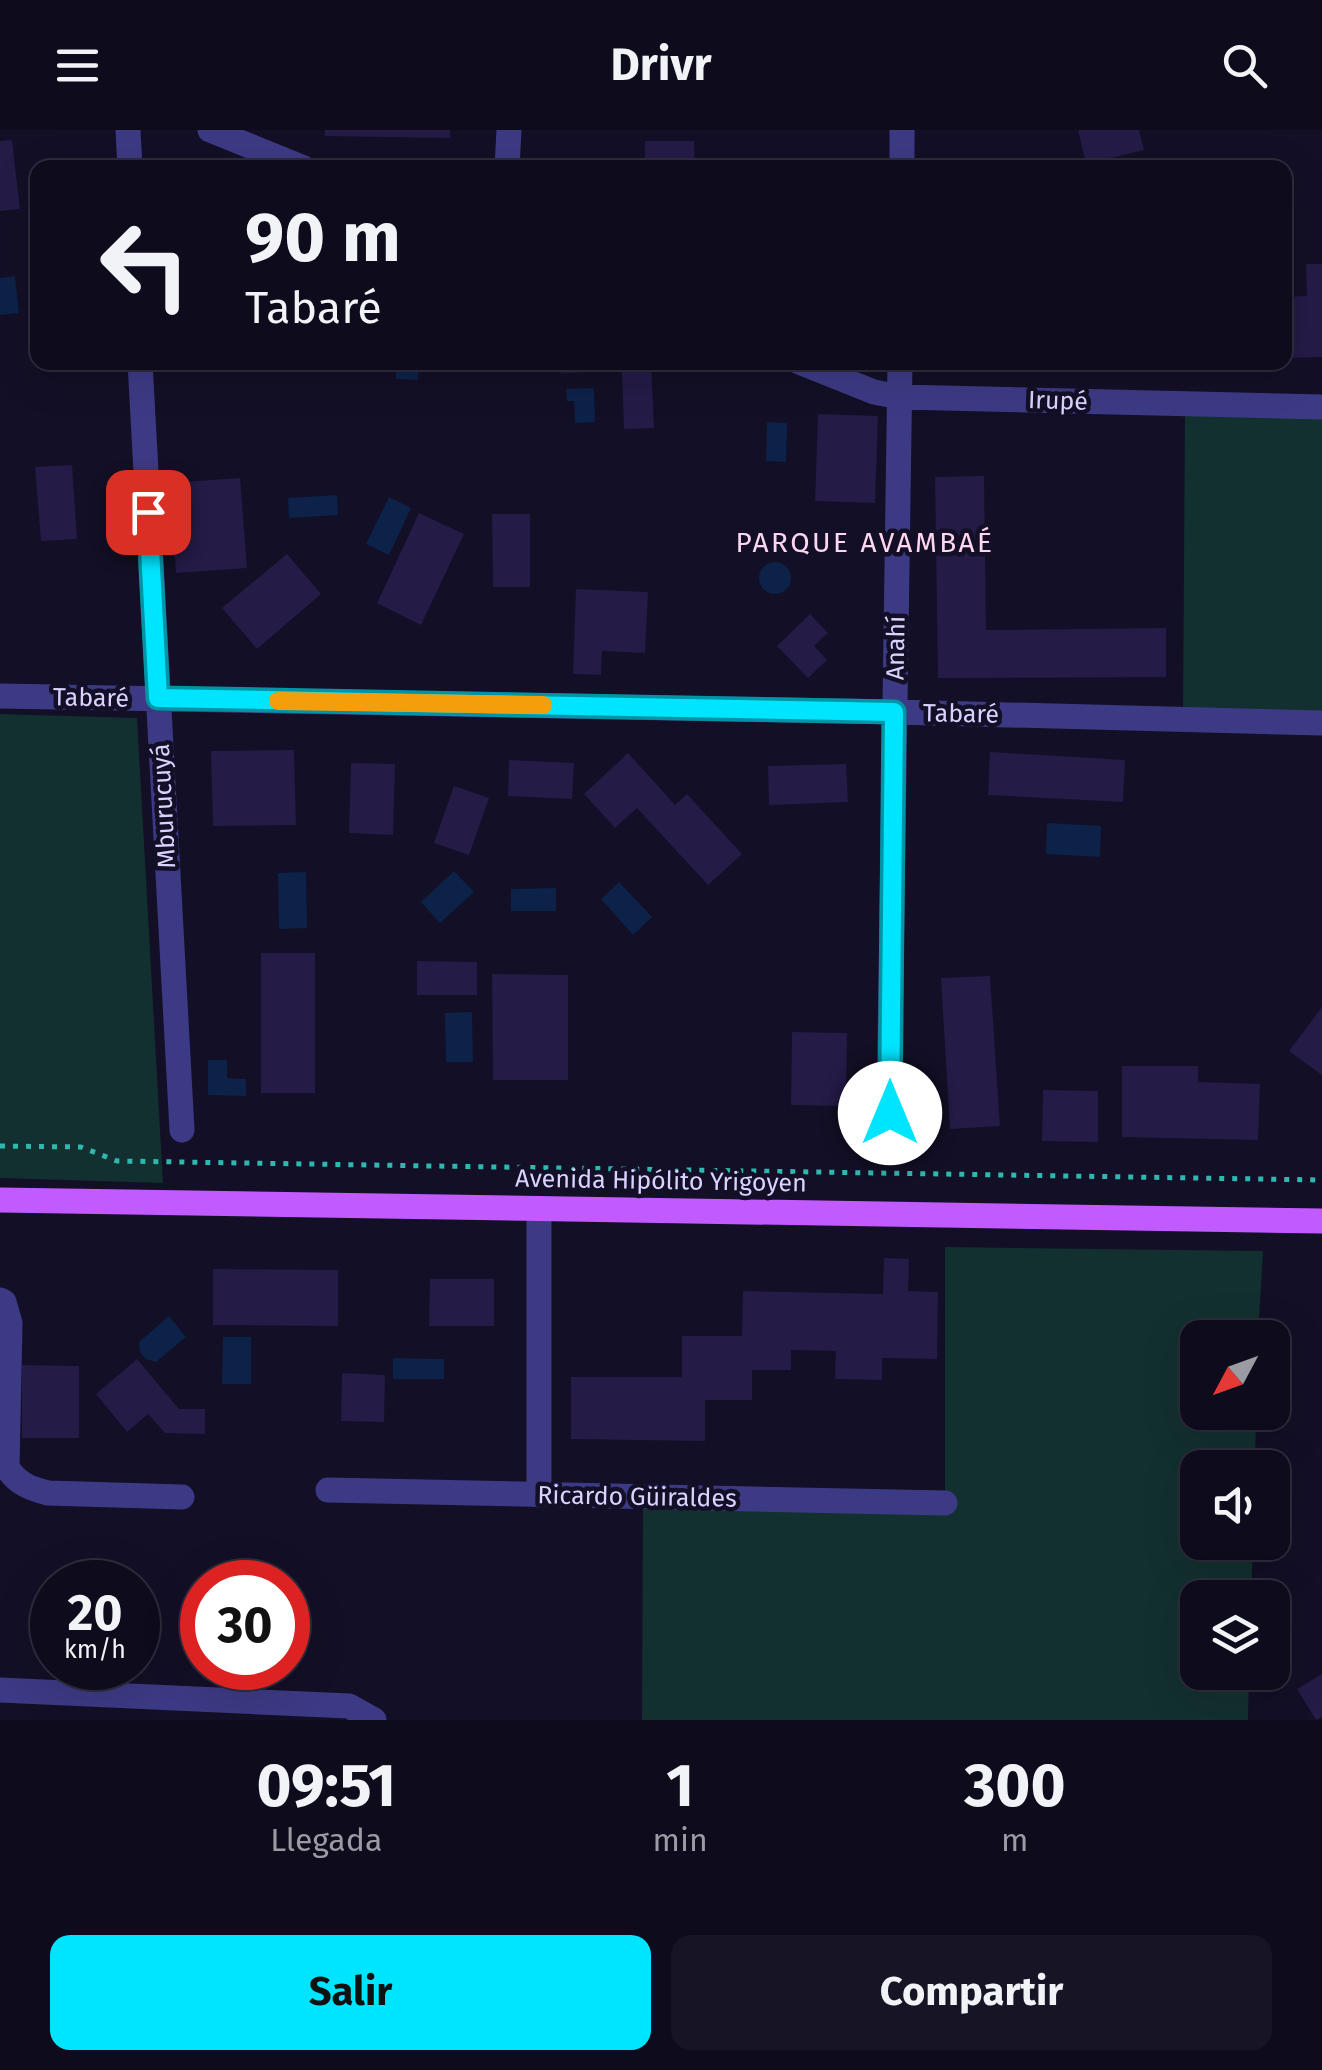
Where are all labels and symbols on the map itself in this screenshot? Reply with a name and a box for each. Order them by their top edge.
street label: Irupé [1027,385,1089,417]
pin [106,470,191,555]
district label: PARQUE AVAMBAÉ [735,526,995,559]
street label: Anahí [880,616,912,680]
street label: Tabaré [53,682,129,714]
street label: Tabaré [923,698,999,730]
street label: Mburucuyá [146,743,182,869]
position arrow [838,1061,942,1165]
street label: Avenida Hipólito Yrigoyen [515,1163,807,1199]
north arrow [1180,1320,1290,1430]
street label: Ricardo Güiraldes [537,1480,737,1514]
speed limit sign: 30 [180,1560,310,1690]

